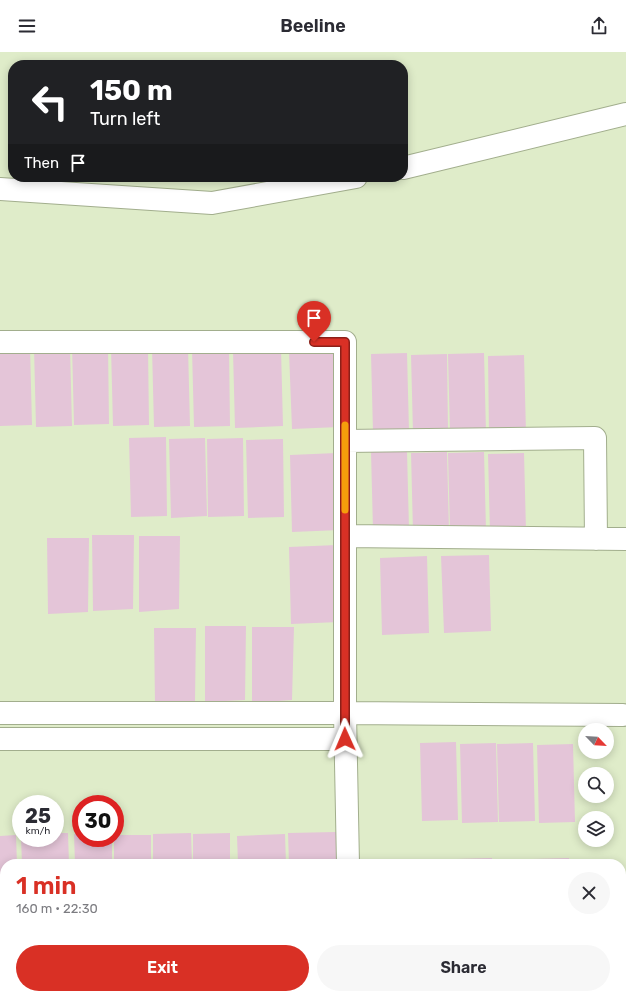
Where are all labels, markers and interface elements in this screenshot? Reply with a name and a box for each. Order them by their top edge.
icon: menu [16,15,38,37]
text: Beeline [280,15,346,37]
icon: share [588,15,610,37]
text: 150 m [90,74,173,107]
icon: left [24,76,76,128]
text: Turn left [90,108,160,130]
icon: arrive [67,152,89,174]
text: Then [24,154,59,172]
pin [297,301,331,342]
icon: arrive [303,307,325,329]
position arrow [324,718,366,760]
north arrow [578,723,614,759]
map controls [578,723,614,847]
button: search [578,767,614,803]
speed limit sign: 30 [72,795,124,847]
text: 25 [25,804,51,828]
button: layers [578,811,614,847]
text: km/h [26,825,50,837]
text: 1 min [16,872,76,900]
button: close [568,872,610,914]
text: 160 m · 22:30 [16,901,98,916]
button: Exit [16,945,309,991]
button: Share [317,945,610,991]

